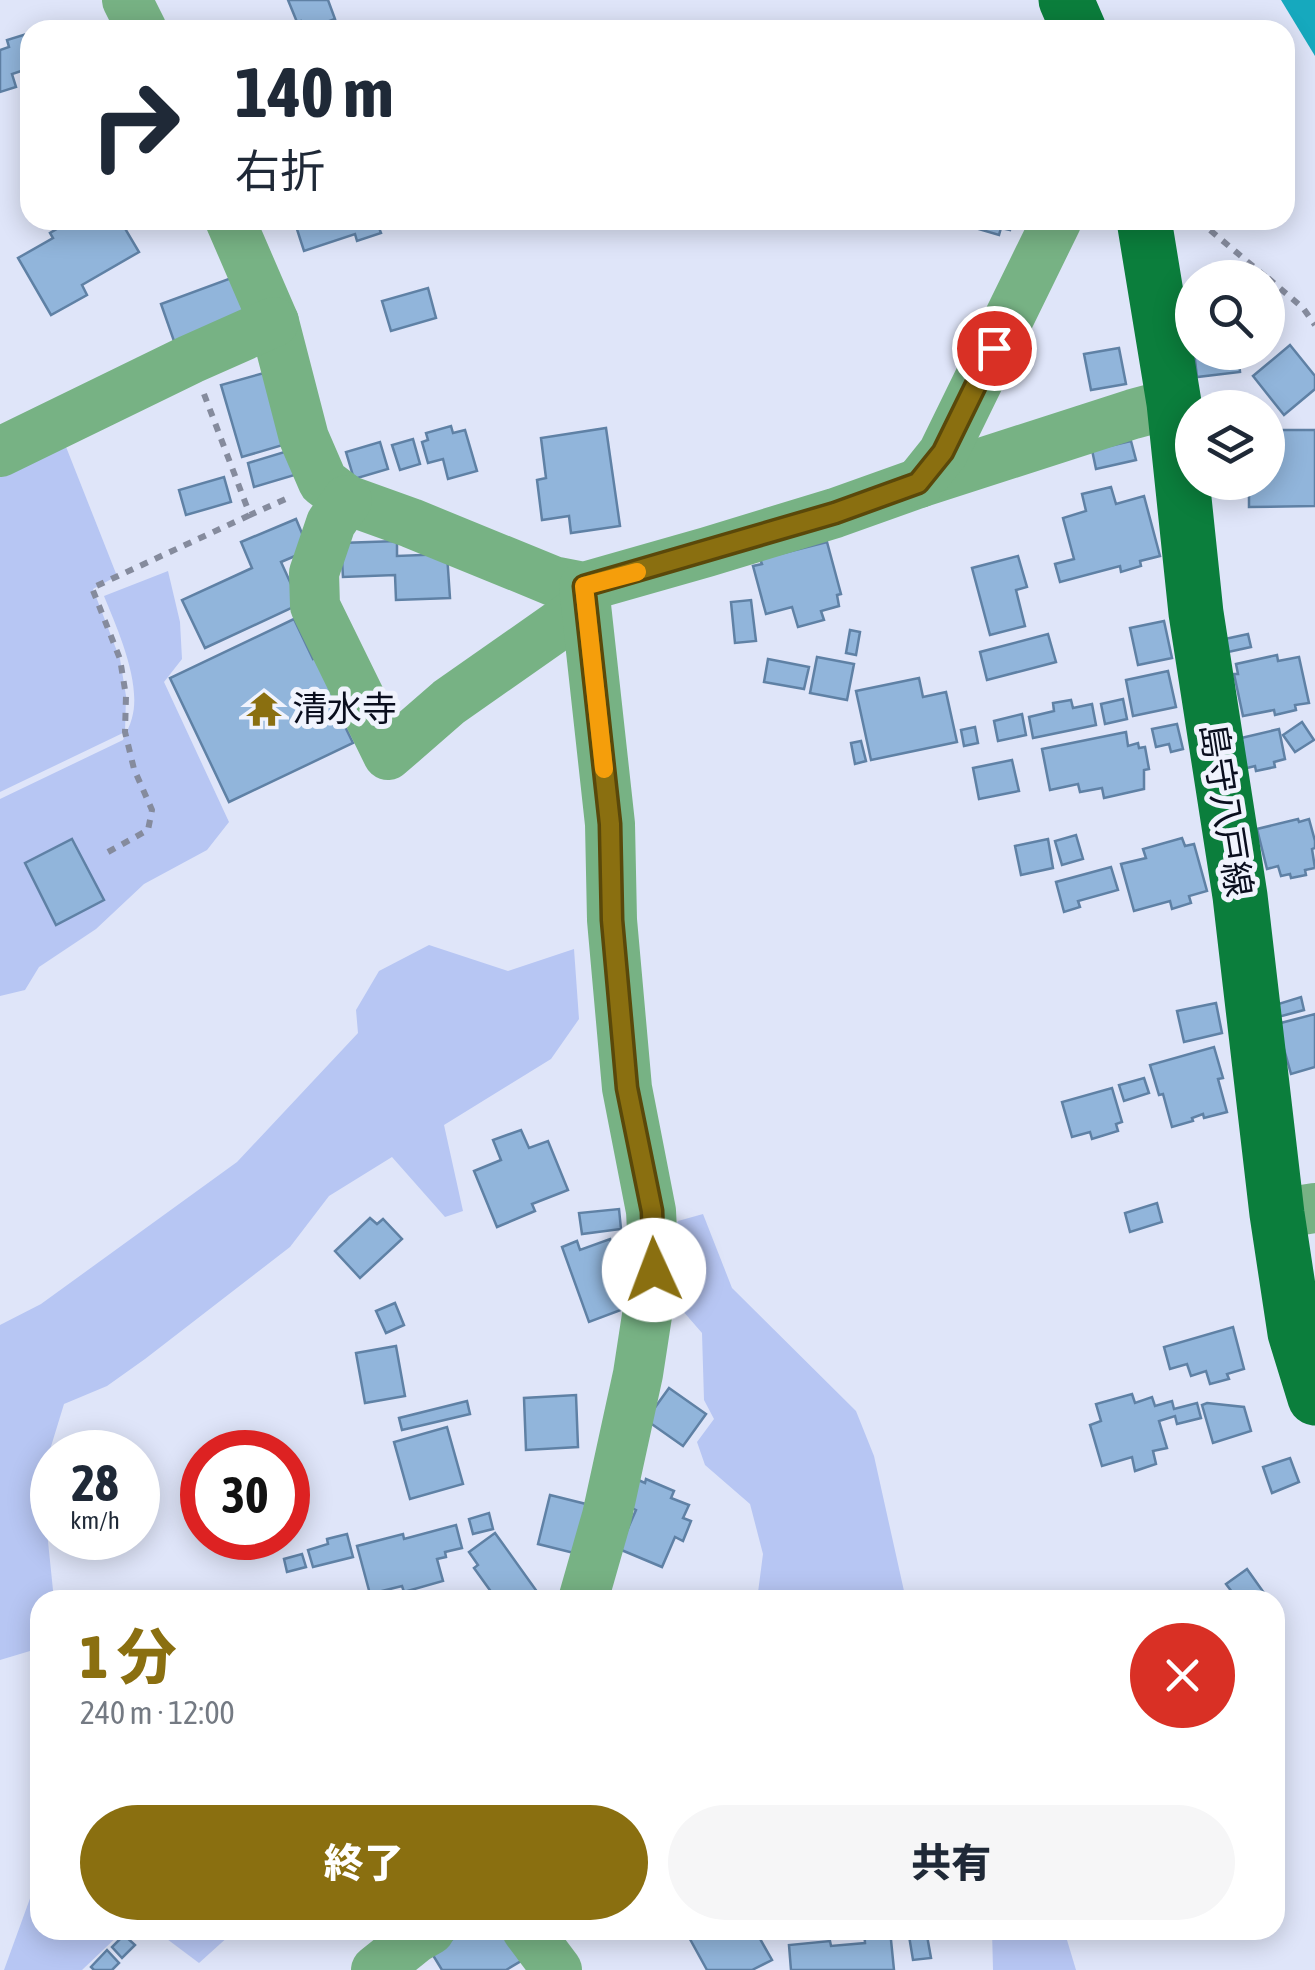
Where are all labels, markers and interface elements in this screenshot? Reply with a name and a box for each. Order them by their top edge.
text: 140 m [235,52,394,132]
icon: right [70,60,200,190]
text: 右折 [235,145,325,197]
map controls [1175,260,1285,500]
button: search [1175,260,1285,370]
pin [952,306,1037,391]
icon: arrive [967,321,1022,376]
button: layers [1175,390,1285,500]
place label: 清水寺 [292,688,397,728]
temple icon: 清水寺 [245,690,283,728]
street label: 島守八戸線 [1194,720,1260,899]
position arrow [602,1218,706,1322]
speed limit sign: 30 [180,1430,310,1560]
text: 28 [71,1454,118,1512]
text: km/h [70,1506,120,1534]
text: 1 分 [80,1622,176,1691]
button: close [1130,1623,1235,1728]
text: 240 m · 12:00 [80,1694,235,1731]
button: 終了 [80,1805,648,1920]
button: 共有 [668,1805,1235,1920]

